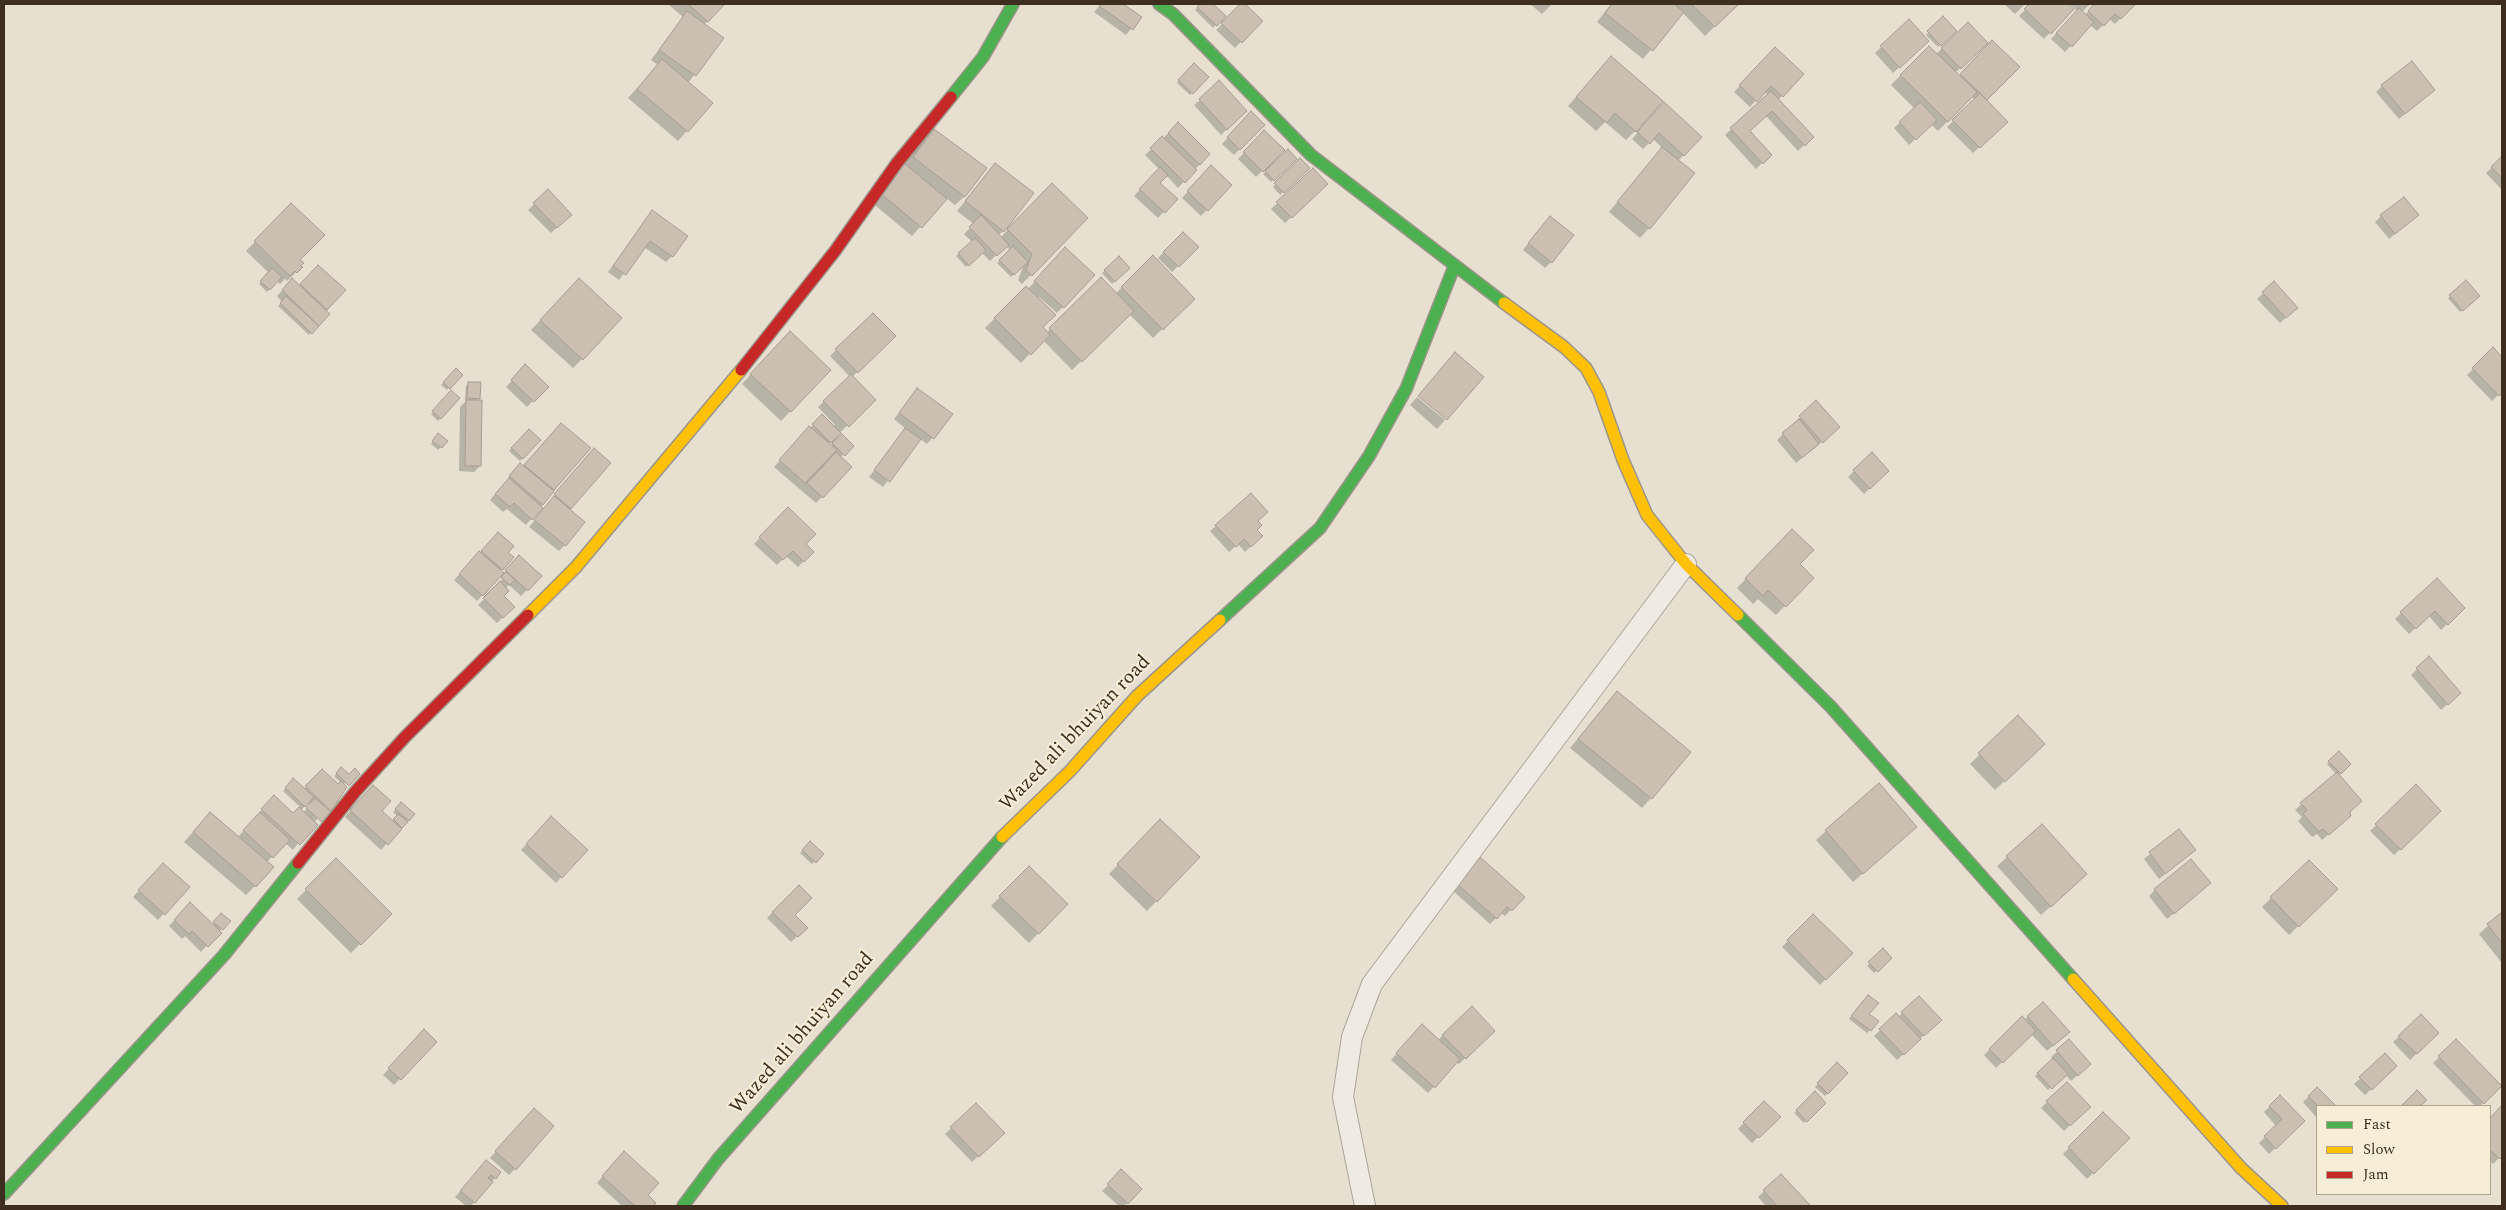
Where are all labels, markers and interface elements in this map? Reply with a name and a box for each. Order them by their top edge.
street label: Wazed ali bhuiyan road [995,651,1157,817]
street label: Wazed ali bhuiyan road [726,948,880,1120]
legend [2316,1105,2491,1195]
text: Fast [2363,1113,2391,1136]
text: Slow [2363,1138,2395,1161]
text: Jam [2363,1163,2389,1186]

